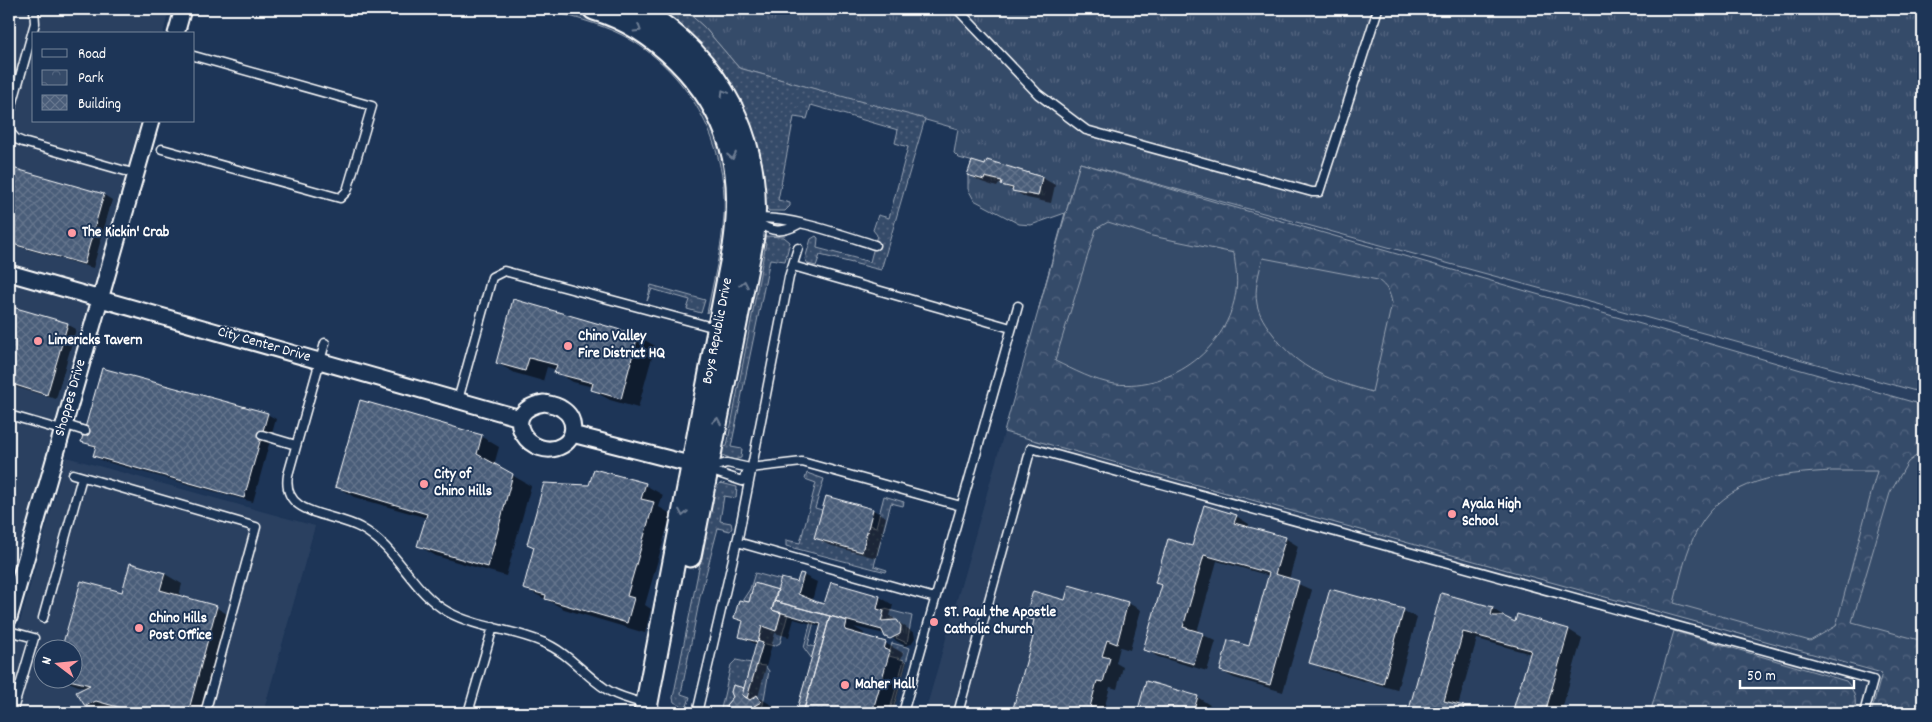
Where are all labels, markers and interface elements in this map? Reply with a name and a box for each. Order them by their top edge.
one-way arrow [632,23,641,33]
legend [32,32,195,122]
text: Road [78,44,106,66]
text: Park [78,68,104,90]
one-way arrow [721,89,731,98]
text: Building [78,94,121,116]
one-way arrow [726,152,737,161]
place label: The Kickin' Crab [82,222,170,244]
marker: The Kickin' Crab [66,227,78,239]
street label: Boys Republic Drive [697,275,739,386]
one-way arrow [738,280,748,288]
street label: City Center Drive [215,321,314,369]
place label: Chino Valley Fire District HQ [578,326,665,365]
place label: Limericks Tavern [48,330,142,352]
marker: Limericks Tavern [32,335,44,347]
marker: Chino Valley Fire District HQ [562,340,574,352]
street label: Shoppes Drive [50,356,93,439]
one-way arrow [711,417,721,425]
place label: City of Chino Hills [434,464,492,503]
marker: City of Chino Hills [418,478,430,490]
place label: Ayala High School [1462,494,1521,533]
one-way arrow [679,508,689,517]
marker: Ayala High School [1446,508,1458,520]
place label: ST. Paul the Apostle Catholic Church [944,602,1056,641]
place label: Chino Hills Post Office [149,608,212,647]
marker: ST. Paul the Apostle Catholic Church [928,616,940,628]
marker: Chino Hills Post Office [133,622,145,634]
north arrow [32,640,82,690]
text: N [37,655,58,667]
scale bar [1740,657,1853,689]
text: 50 m [1747,666,1776,688]
place label: Maher Hall [855,674,916,696]
marker: Maher Hall [839,679,851,691]

